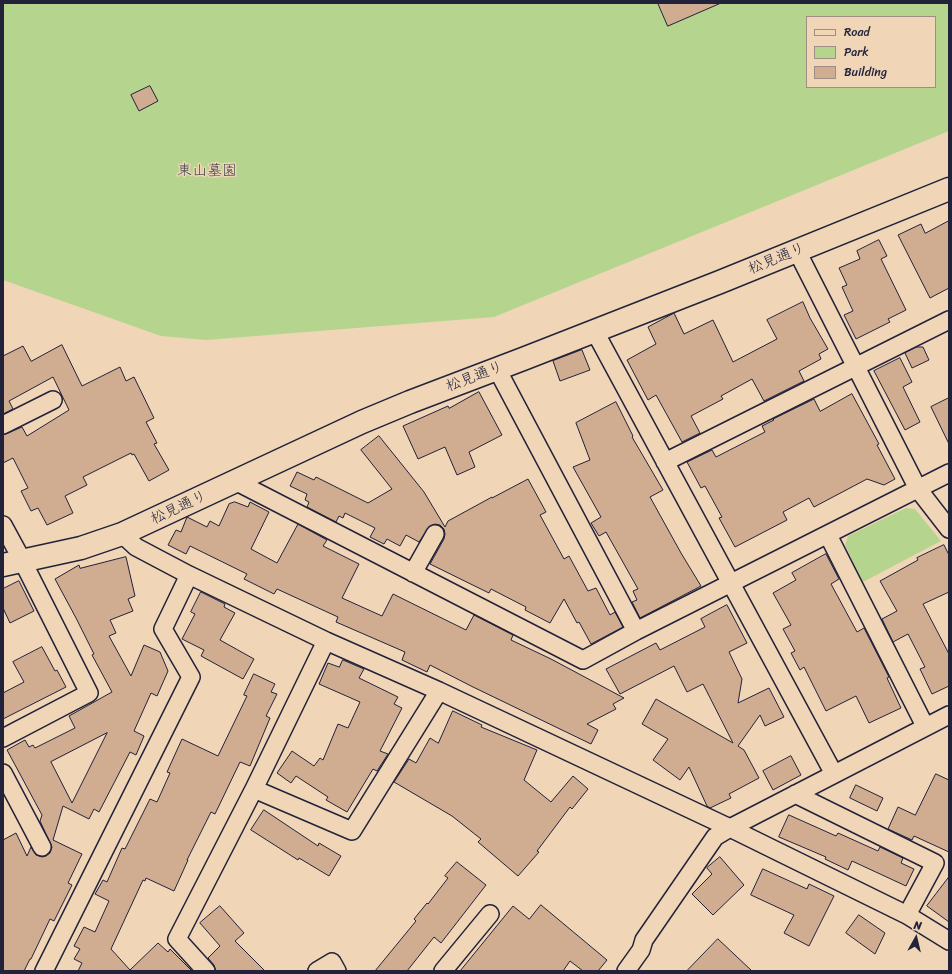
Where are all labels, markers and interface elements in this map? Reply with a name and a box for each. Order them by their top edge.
legend [806,16,936,88]
text: Road [844,21,870,43]
text: Park [844,41,869,63]
text: Building [844,61,887,83]
park label: 東山墓園 [177,162,237,180]
street label: 松見通り [746,239,808,279]
street label: 松見通り [444,358,506,396]
street label: 松見通り [148,487,210,529]
text: N [913,916,923,936]
north arrow [896,918,936,958]

